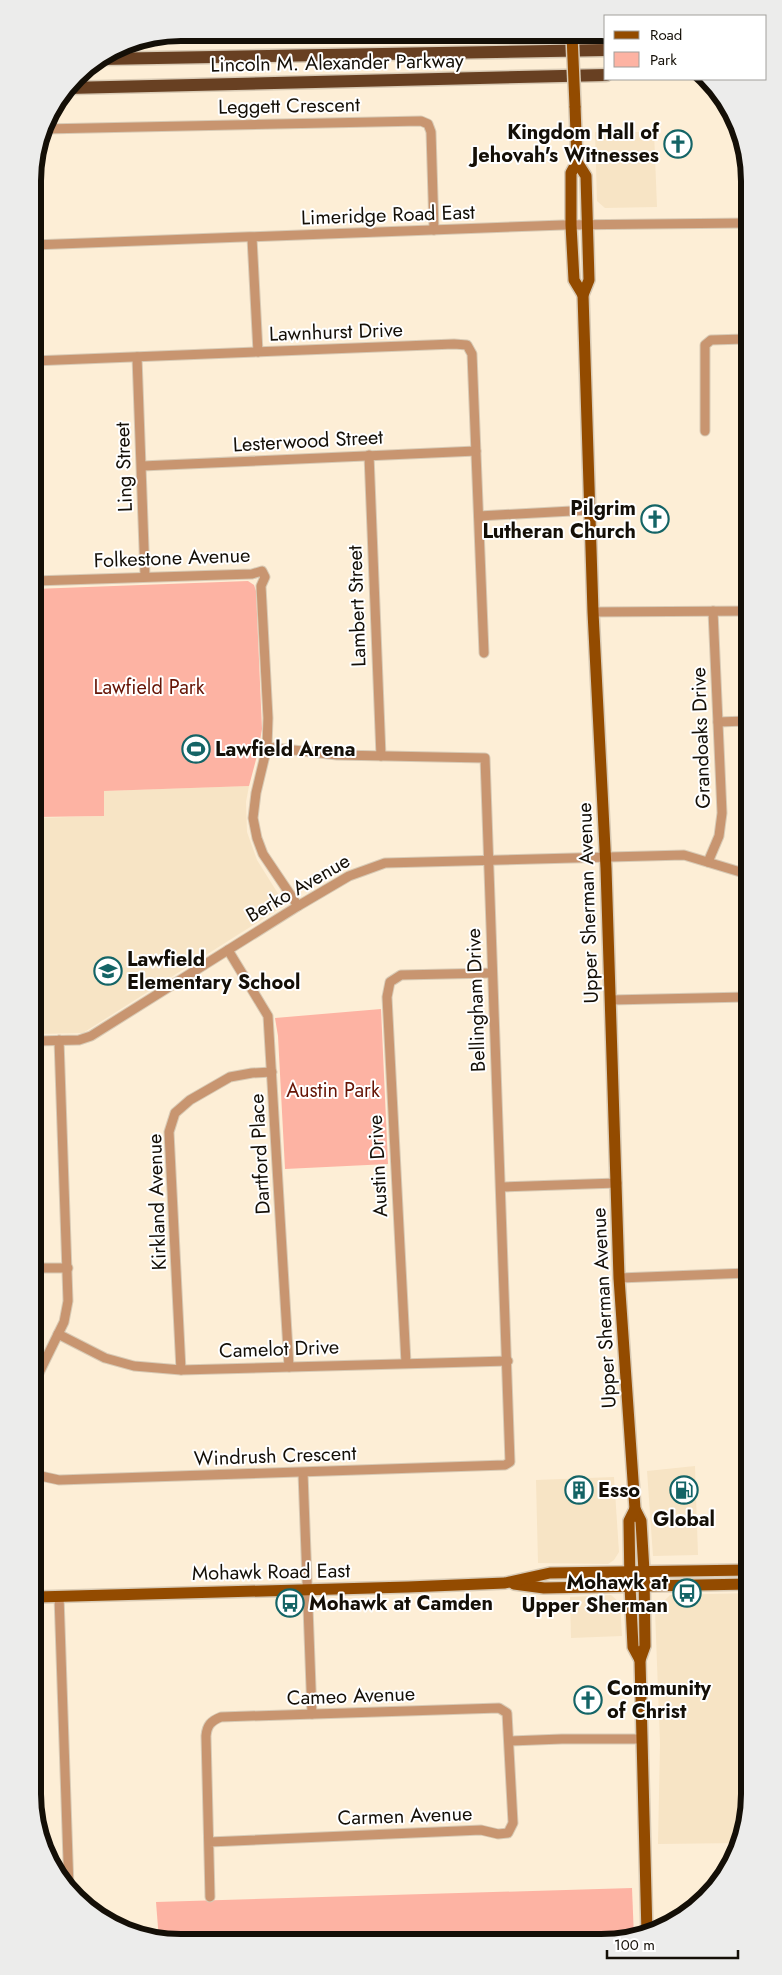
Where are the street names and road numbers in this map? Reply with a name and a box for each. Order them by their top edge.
street label: Lincoln M. Alexander Parkway [210,46,464,80]
street label: Leggett Crescent [218,90,360,122]
street label: Limeridge Road East [301,197,476,233]
street label: Lawnhurst Drive [269,315,403,349]
street label: Ling Street [108,421,140,512]
street label: Lesterwood Street [232,423,384,459]
street label: Folkestone Avenue [93,541,251,575]
street label: Lambert Street [340,545,374,667]
street label: Grandoaks Drive [684,667,718,809]
street label: Upper Sherman Avenue [570,802,606,1004]
street label: Berko Avenue [241,846,355,930]
street label: Bellingham Drive [459,928,493,1072]
street label: Dartford Place [242,1093,278,1215]
street label: Austin Drive [361,1114,395,1218]
street label: Kirkland Avenue [140,1133,174,1271]
street label: Upper Sherman Avenue [584,1207,624,1409]
street label: Camelot Drive [219,1332,339,1366]
street label: Windrush Crescent [193,1439,357,1473]
street label: Mohawk Road East [192,1556,351,1588]
street label: Cameo Avenue [286,1679,416,1713]
street label: Carmen Avenue [337,1799,473,1833]

